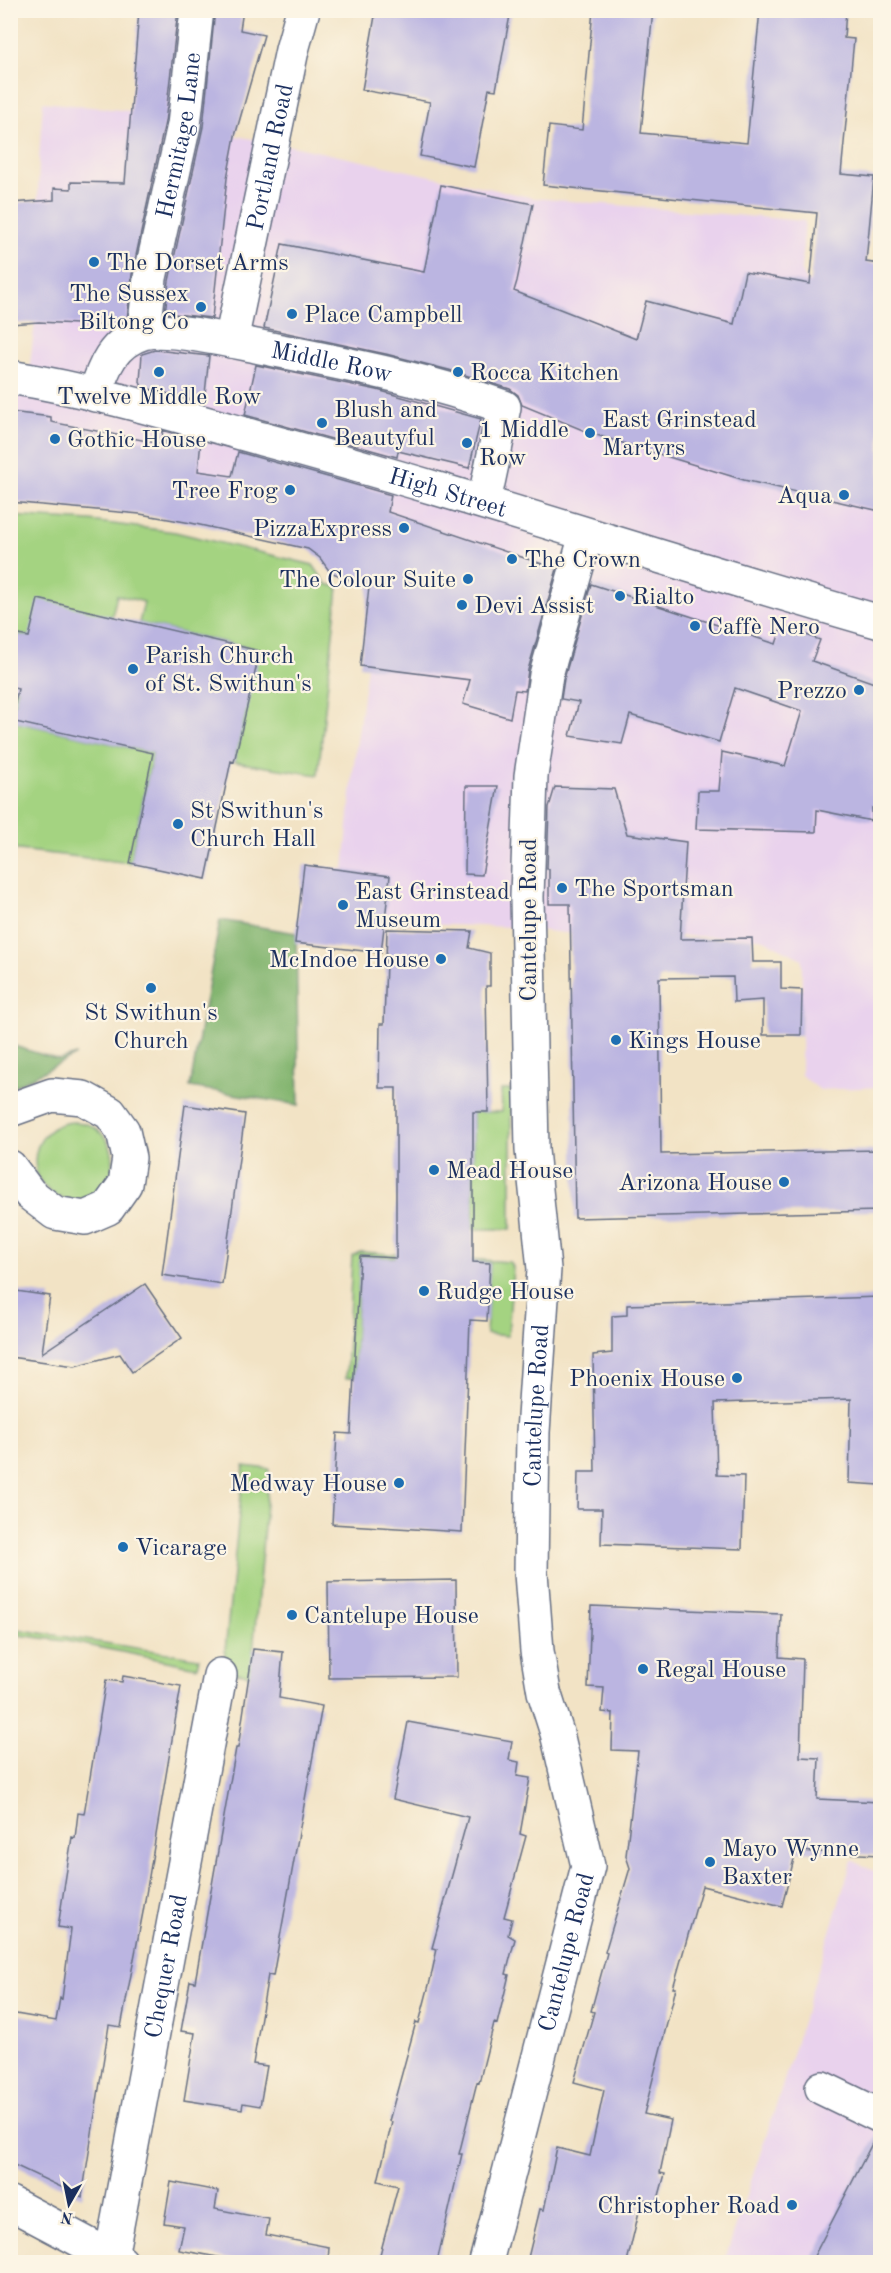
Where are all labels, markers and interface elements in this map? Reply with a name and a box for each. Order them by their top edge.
street label: Hermitage Lane [154,51,206,221]
street label: Portland Road [244,82,299,233]
place label: The Dorset Arms [106,252,289,276]
marker: The Dorset Arms [87,255,101,269]
place label: The Sussex Biltong Co [69,283,189,335]
marker: The Sussex Biltong Co [194,300,208,314]
place label: Place Campbell [304,304,463,328]
marker: Place Campbell [285,307,299,321]
street label: Middle Row [269,339,395,388]
place label: Rocca Kitchen [470,362,619,386]
marker: Twelve Middle Row [152,365,166,379]
marker: Rocca Kitchen [451,365,465,379]
place label: Twelve Middle Row [57,386,262,410]
place label: Blush and Beautyful [334,399,437,451]
place label: East Grinstead Martyrs [602,409,757,461]
marker: Blush and Beautyful [315,416,329,430]
place label: 1 Middle Row [479,419,569,471]
marker: East Grinstead Martyrs [583,426,597,440]
place label: Gothic House [67,429,206,453]
marker: Gothic House [48,432,62,446]
marker: 1 Middle Row [460,436,474,450]
street label: High Street [386,465,509,523]
place label: Tree Frog [171,480,278,504]
marker: Tree Frog [283,483,297,497]
place label: Aqua [777,485,832,509]
marker: Aqua [837,488,851,502]
place label: PizzaExpress [253,518,392,542]
marker: PizzaExpress [397,521,411,535]
place label: The Crown [524,549,641,573]
marker: The Crown [505,552,519,566]
place label: The Colour Suite [279,569,456,593]
marker: The Colour Suite [461,572,475,586]
place label: Rialto [632,586,694,610]
marker: Rialto [613,589,627,603]
place label: Devi Assist [474,595,594,619]
marker: Devi Assist [455,598,469,612]
place label: Caffè Nero [707,616,820,640]
marker: Caffè Nero [688,619,702,633]
place label: Parish Church of St. Swithun's [145,645,312,697]
marker: Parish Church of St. Swithun's [126,662,140,676]
place label: Prezzo [777,680,847,704]
marker: Prezzo [852,683,866,697]
place label: St Swithun's Church Hall [190,800,323,852]
marker: St Swithun's Church Hall [171,817,185,831]
street label: Cantelupe Road [518,838,542,1002]
place label: The Sportsman [574,878,734,902]
place label: East Grinstead Museum [355,881,510,933]
marker: The Sportsman [555,881,569,895]
marker: East Grinstead Museum [336,898,350,912]
place label: McIndoe House [269,949,429,973]
marker: McIndoe House [434,952,448,966]
marker: St Swithun's Church [144,981,158,995]
place label: St Swithun's Church [84,1002,218,1054]
place label: Kings House [628,1030,761,1054]
marker: Kings House [609,1033,623,1047]
place label: Mead House [446,1160,573,1184]
marker: Mead House [427,1163,441,1177]
place label: Arizona House [618,1172,772,1196]
marker: Arizona House [777,1175,791,1189]
place label: Rudge House [436,1281,574,1305]
marker: Rudge House [417,1284,431,1298]
street label: Cantelupe Road [522,1323,554,1487]
place label: Phoenix House [569,1368,725,1392]
marker: Phoenix House [730,1371,744,1385]
place label: Medway House [229,1473,387,1497]
marker: Medway House [392,1476,406,1490]
place label: Vicarage [135,1537,227,1561]
marker: Vicarage [116,1540,130,1554]
place label: Cantelupe House [304,1605,479,1629]
marker: Cantelupe House [285,1608,299,1622]
place label: Regal House [655,1659,786,1683]
marker: Regal House [636,1662,650,1676]
place label: Mayo Wynne Baxter [722,1838,859,1890]
marker: Mayo Wynne Baxter [703,1855,717,1869]
street label: Cantelupe Road [536,1871,600,2035]
street label: Chequer Road [142,1892,193,2040]
north arrow [39,2174,99,2234]
place label: Christopher Road [597,2195,780,2219]
marker: Christopher Road [785,2198,799,2212]
text: N [59,2208,74,2226]

